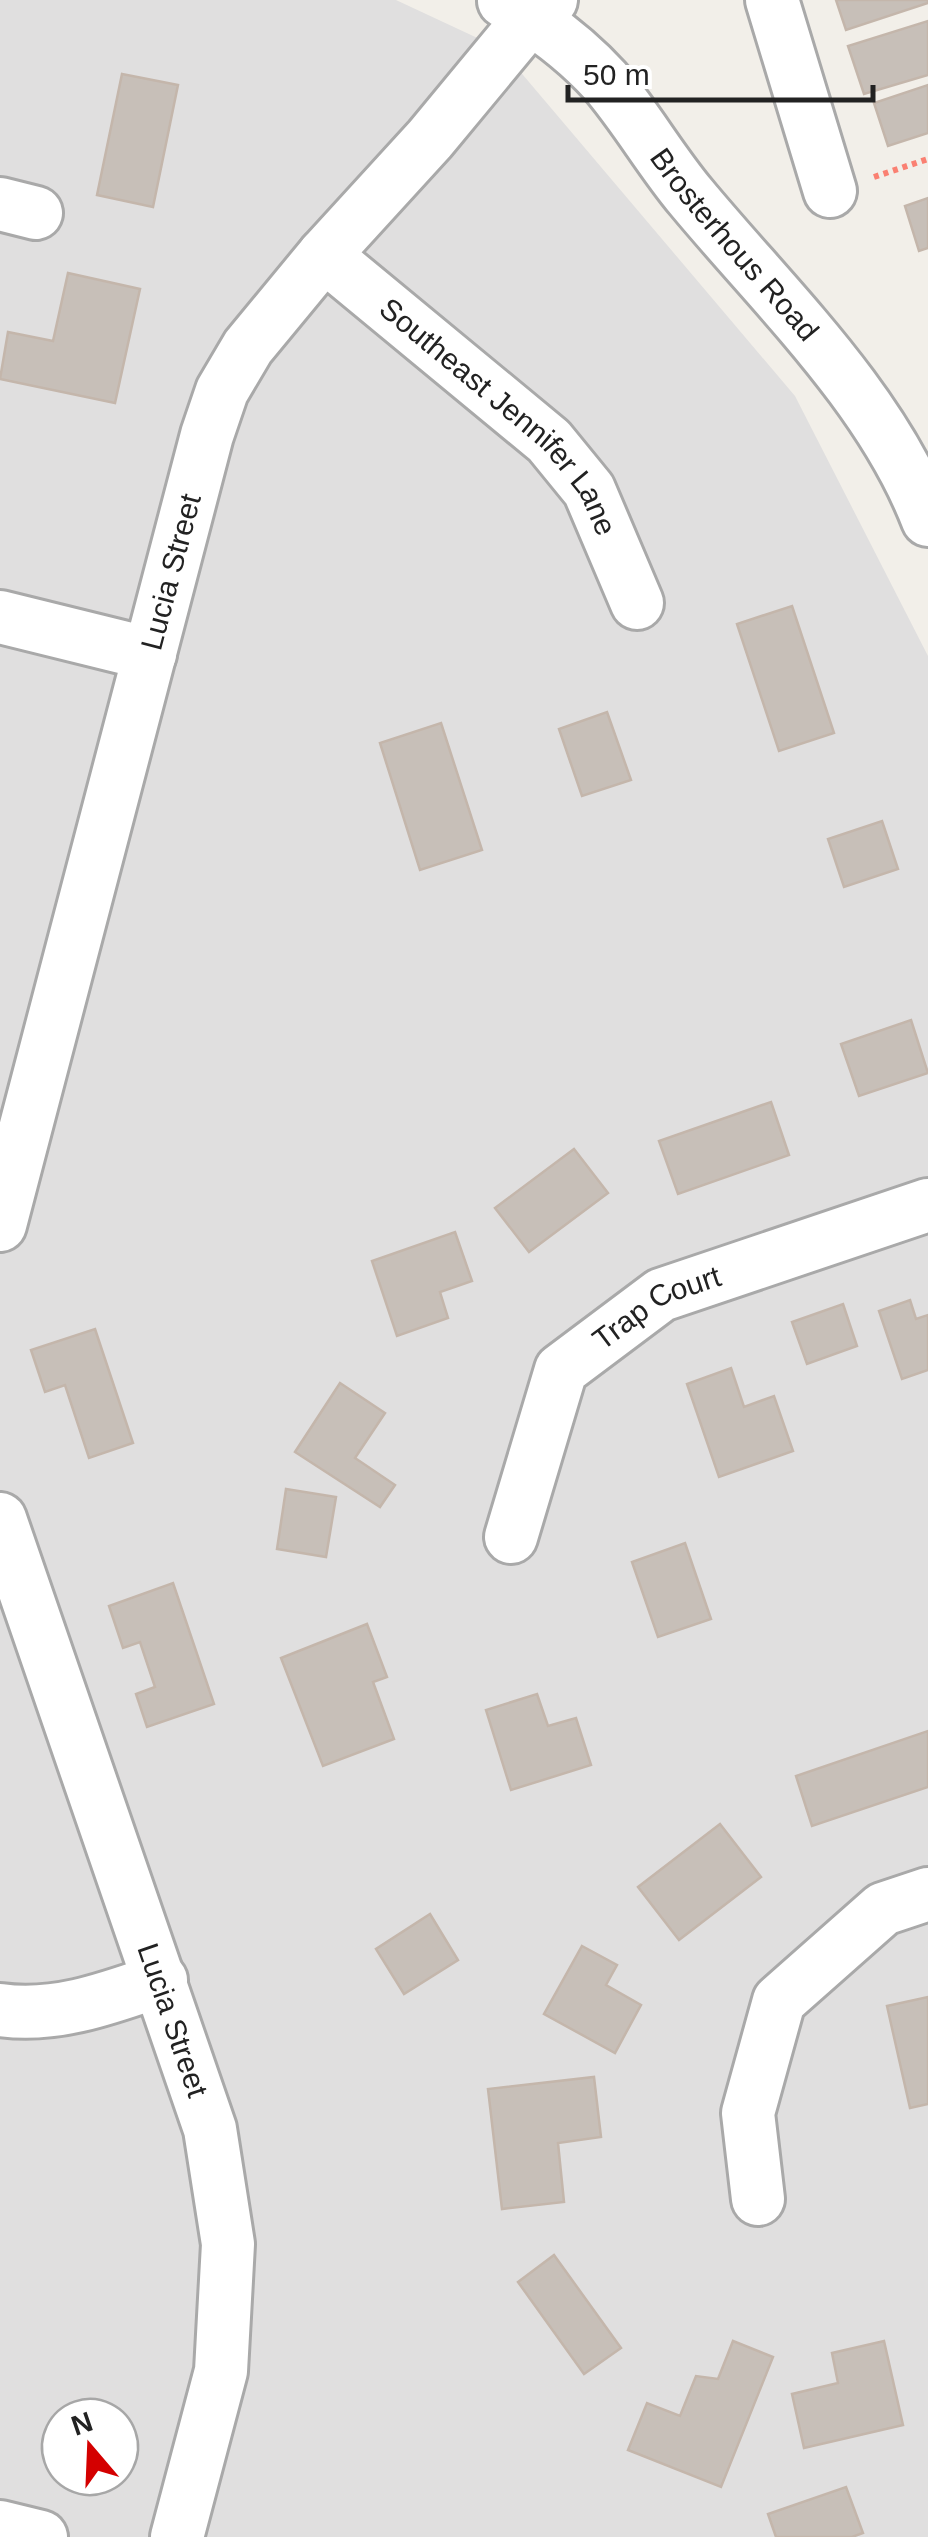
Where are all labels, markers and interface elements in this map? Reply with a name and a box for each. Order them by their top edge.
scale bar [568,40,873,102]
text: 50 m [583,58,650,91]
street label: Brosterhous Road [644,142,825,347]
street label: Southeast Jennifer Lane [373,291,623,540]
street label: Lucia Street [134,490,207,654]
street label: Trap Court [586,1259,725,1356]
street label: Lucia Street [131,1939,215,2102]
north arrow [40,2397,140,2497]
text: N [67,2406,97,2442]

